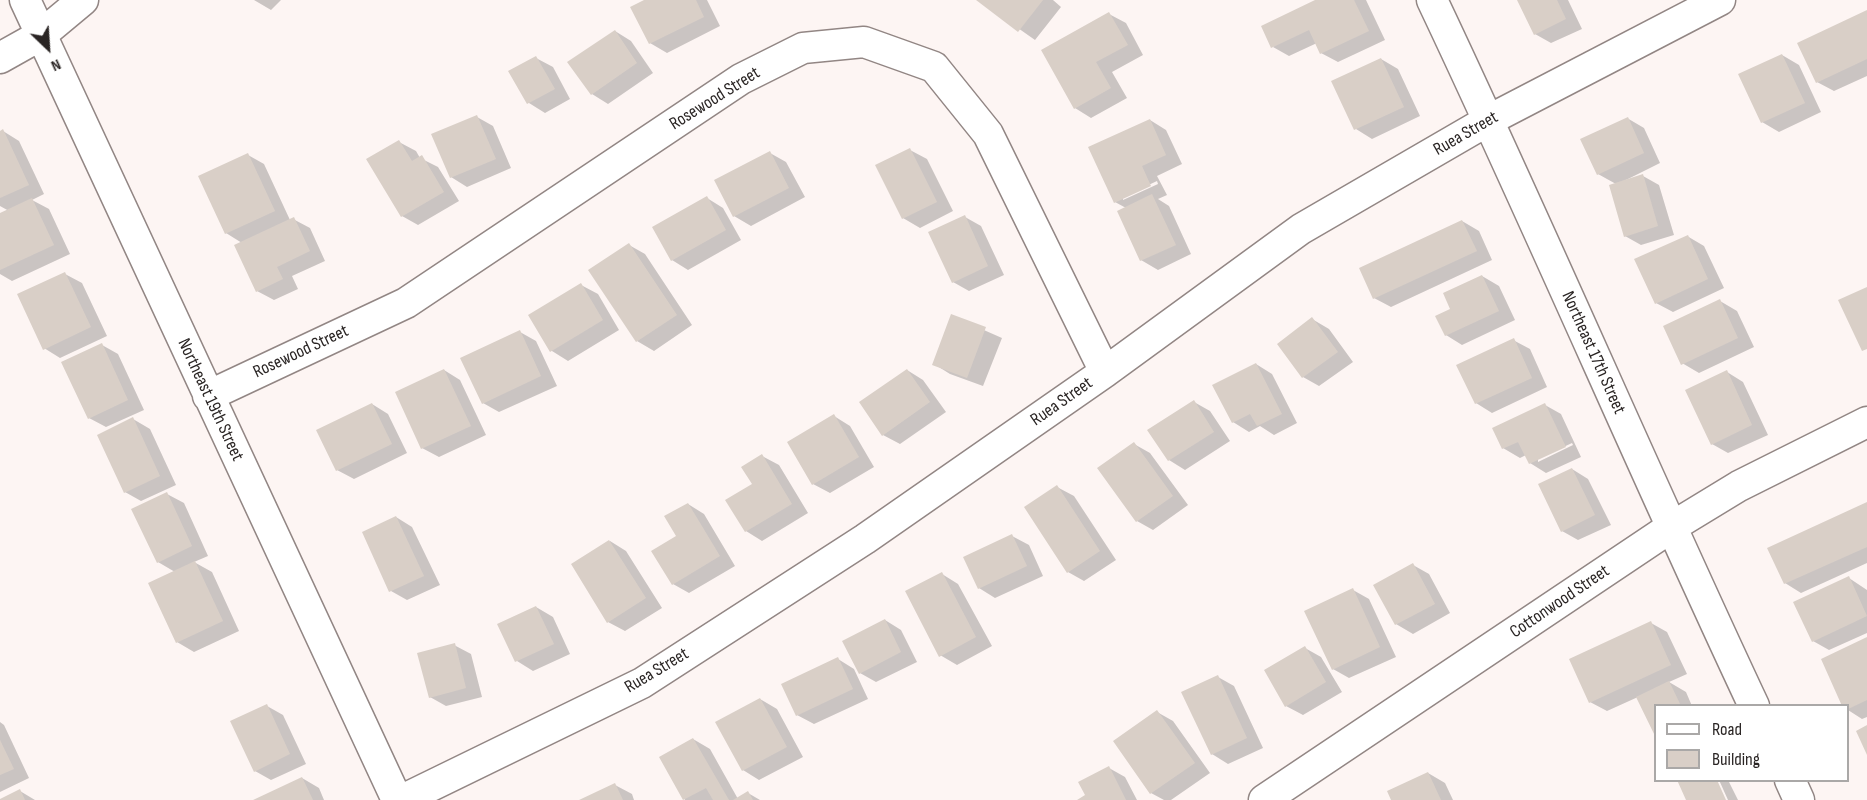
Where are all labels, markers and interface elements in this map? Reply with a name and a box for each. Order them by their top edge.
north arrow [18,18,78,78]
text: N [48,54,64,75]
street label: Rosewood Street [666,63,764,135]
street label: Ruea Street [1430,107,1502,161]
street label: Northeast 17th Street [1556,288,1630,418]
street label: Rosewood Street [250,321,352,383]
street label: Northeast 19th Street [172,335,248,465]
street label: Ruea Street [1027,373,1097,431]
street label: Cottonwood Street [1506,561,1614,643]
street label: Ruea Street [621,643,693,699]
legend [1654,704,1849,782]
text: Road [1712,719,1742,740]
text: Building [1712,749,1760,770]

